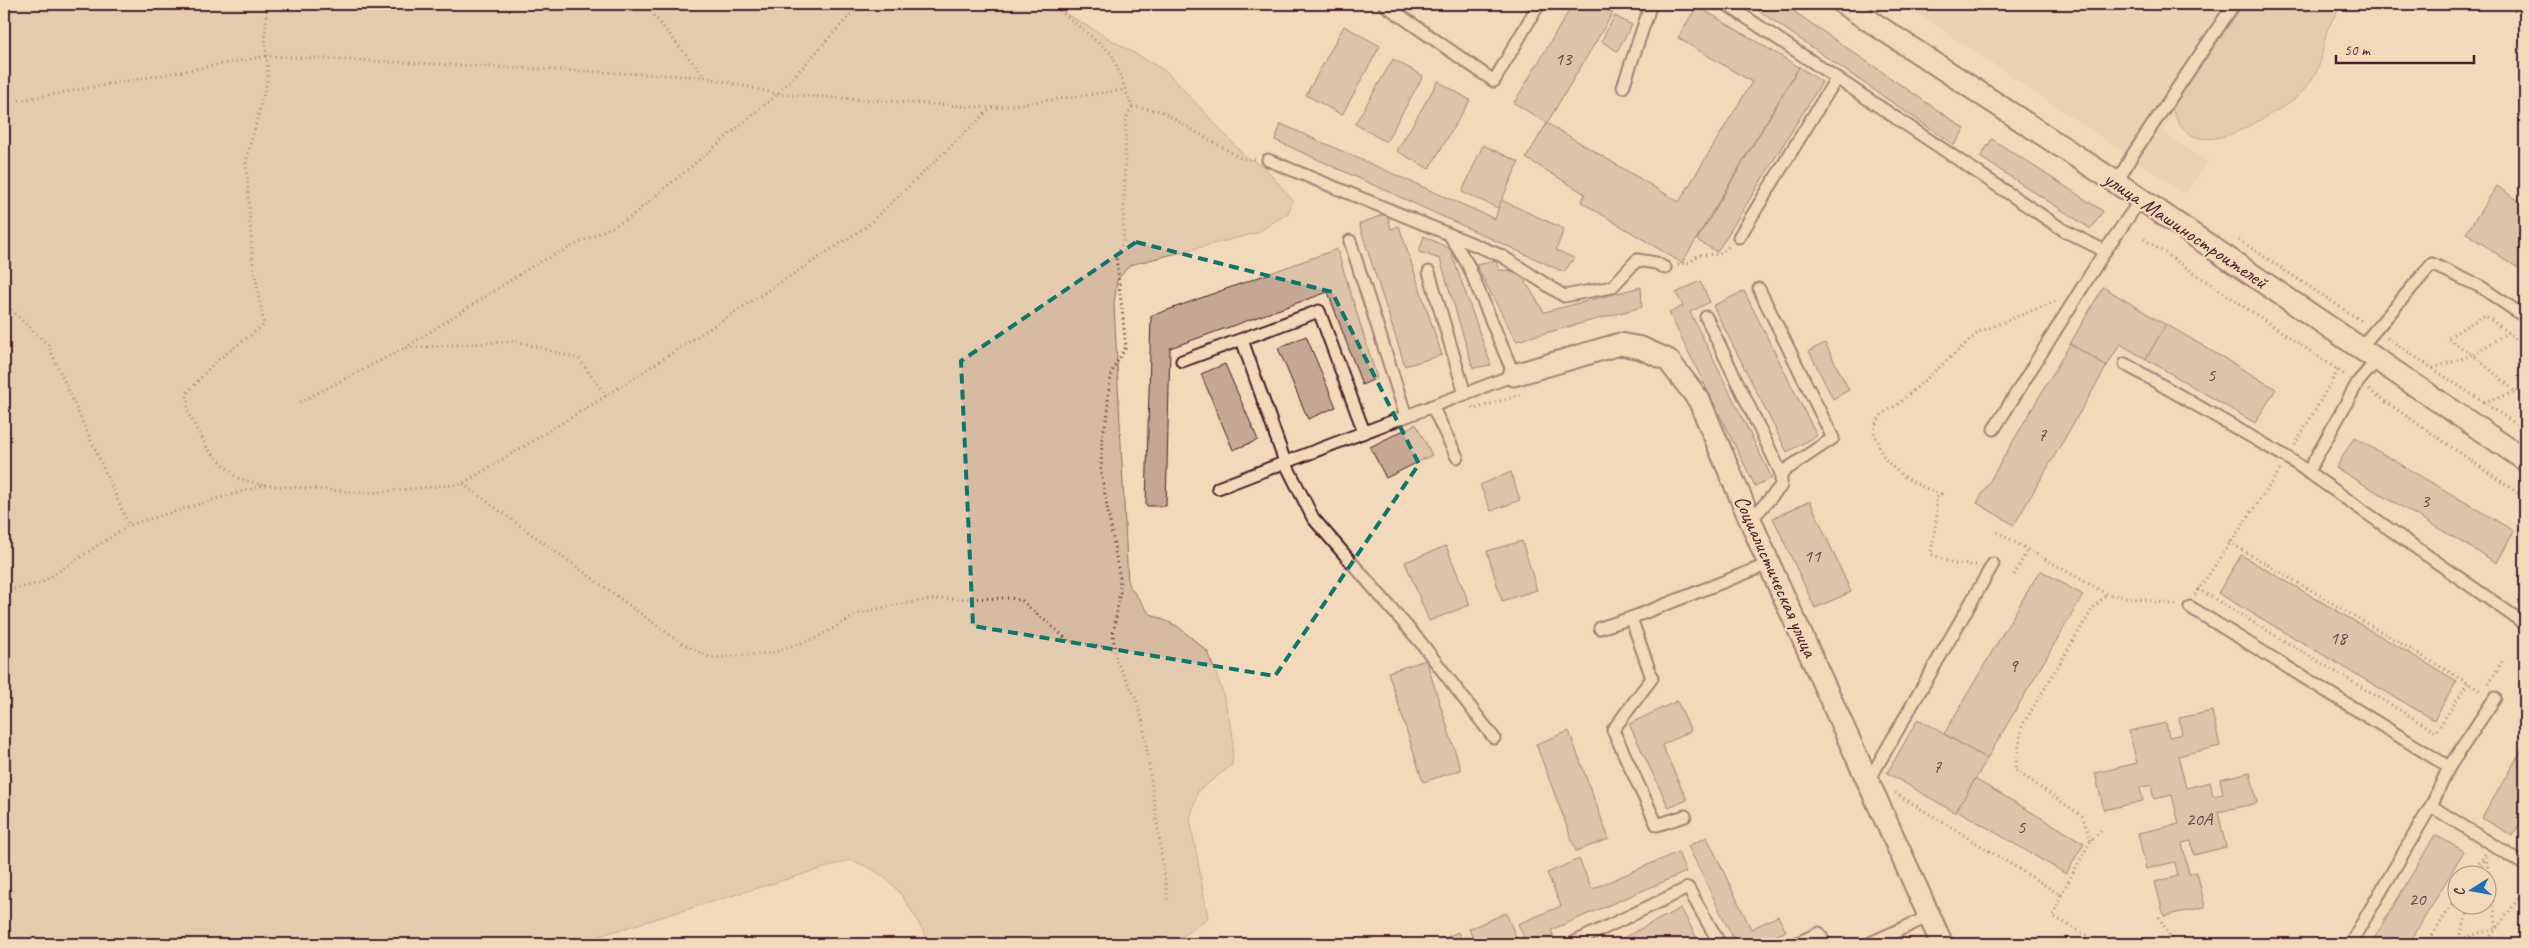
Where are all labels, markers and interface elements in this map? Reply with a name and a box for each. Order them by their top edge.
scale bar [2336,32,2474,64]
text: 50 m [2344,41,2371,60]
house number: 13 [1554,47,1573,71]
street label: улица Машиностроителей [2097,164,2274,295]
house number: 5 [2207,363,2217,387]
house number: 7 [2038,423,2048,447]
house number: 3 [2421,489,2431,513]
street label: Социалистическая улица [1729,491,1824,662]
house number: 11 [1803,544,1822,568]
house number: 18 [2329,626,2349,650]
house number: 9 [2009,654,2019,678]
house number: 7 [1933,755,1943,779]
house number: 20А [2186,807,2214,831]
house number: 5 [2017,815,2027,839]
north arrow [2446,866,2496,916]
text: С [2450,885,2469,897]
house number: 20 [2408,887,2427,911]

